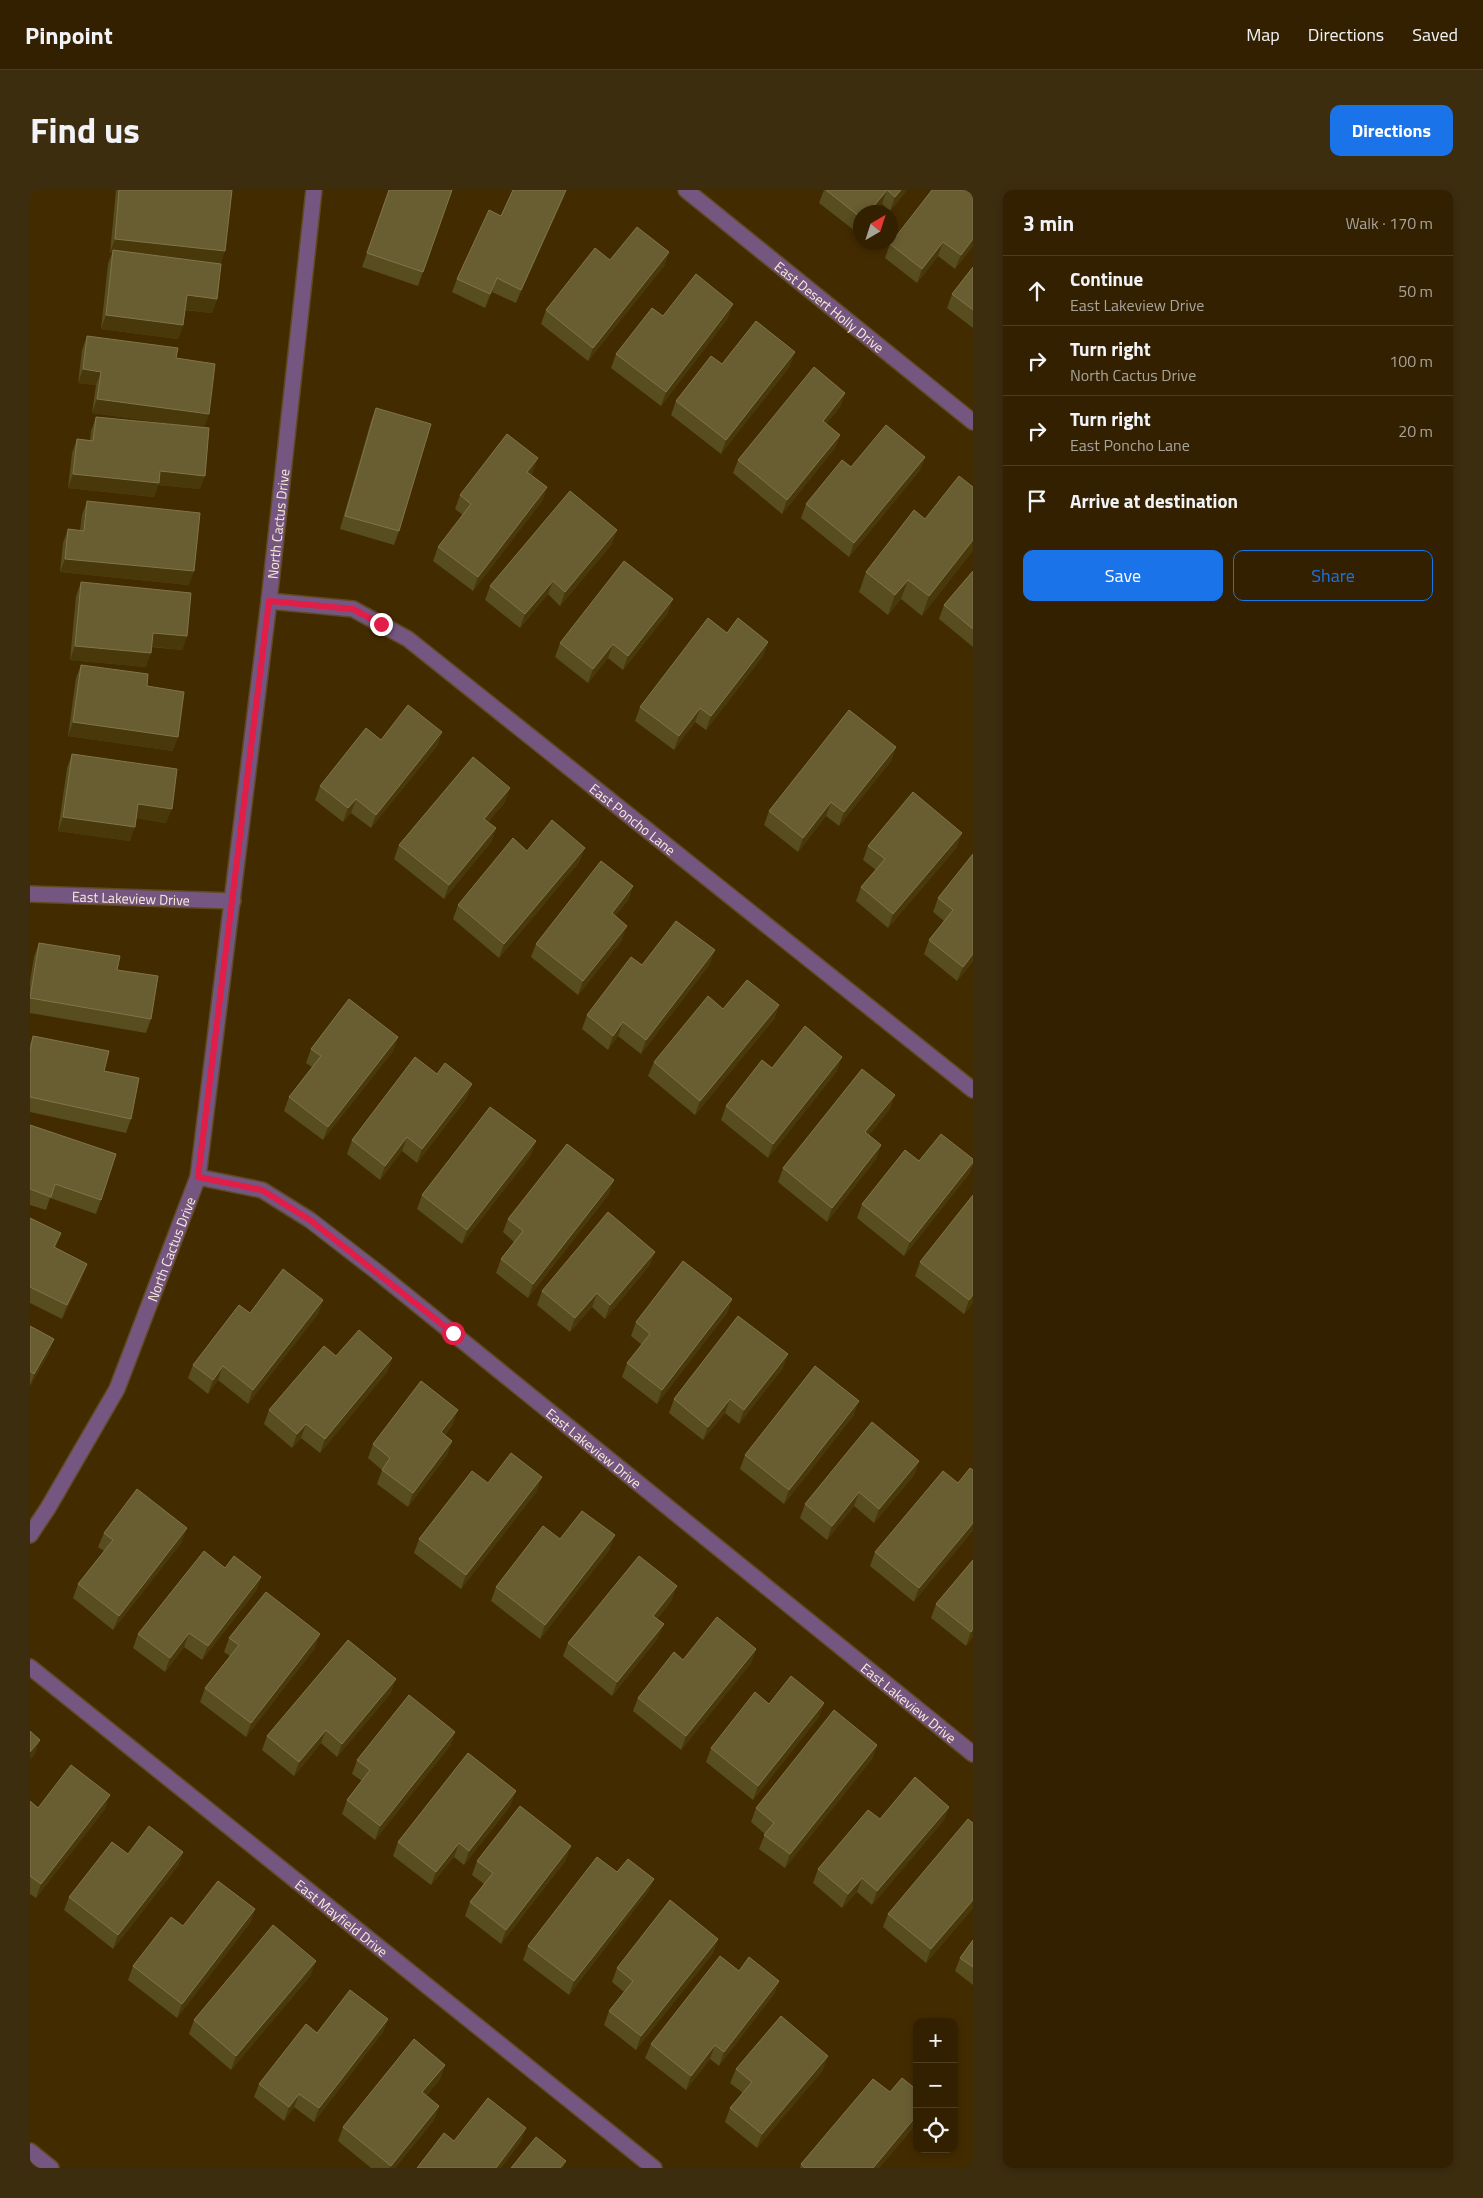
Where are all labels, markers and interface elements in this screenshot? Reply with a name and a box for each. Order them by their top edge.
text: Pinpoint [25,17,113,53]
text: Map [1246,21,1280,48]
text: Directions [1308,21,1384,48]
text: Saved [1412,21,1458,48]
text: Find us [30,103,140,157]
button: Directions [1330,105,1453,156]
north arrow [853,205,898,250]
text: 3 min [1023,207,1074,239]
text: Walk · 170 m [1345,211,1433,235]
street label: East Desert Holly Drive [771,255,889,357]
text: Continue [1070,264,1143,293]
icon: ahead [1023,277,1051,305]
text: 50 m [1398,279,1433,303]
text: East Lakeview Drive [1070,293,1204,317]
text: Turn right [1070,334,1151,363]
icon: right [1023,347,1051,375]
text: 100 m [1389,349,1433,373]
text: North Cactus Drive [1070,363,1196,387]
text: Turn right [1070,404,1151,433]
icon: right [1023,417,1051,445]
text: 20 m [1398,419,1433,443]
text: East Poncho Lane [1070,433,1190,457]
street label: North Cactus Drive [261,468,294,580]
text: Arrive at destination [1070,486,1238,515]
icon: arrive [1023,487,1051,515]
button: Save [1023,550,1223,601]
button: Share [1233,550,1433,601]
route end [370,613,393,636]
street label: East Poncho Lane [585,778,681,860]
street label: East Lakeview Drive [72,885,190,910]
street label: North Cactus Drive [141,1193,200,1304]
route start [442,1322,465,1345]
street label: East Lakeview Drive [542,1402,647,1493]
street label: East Lakeview Drive [857,1657,961,1747]
street label: East Mayfield Drive [291,1874,393,1961]
map controls [913,2018,958,2153]
button: + [913,2018,958,2063]
button: − [913,2063,958,2108]
button: locate [913,2108,958,2153]

